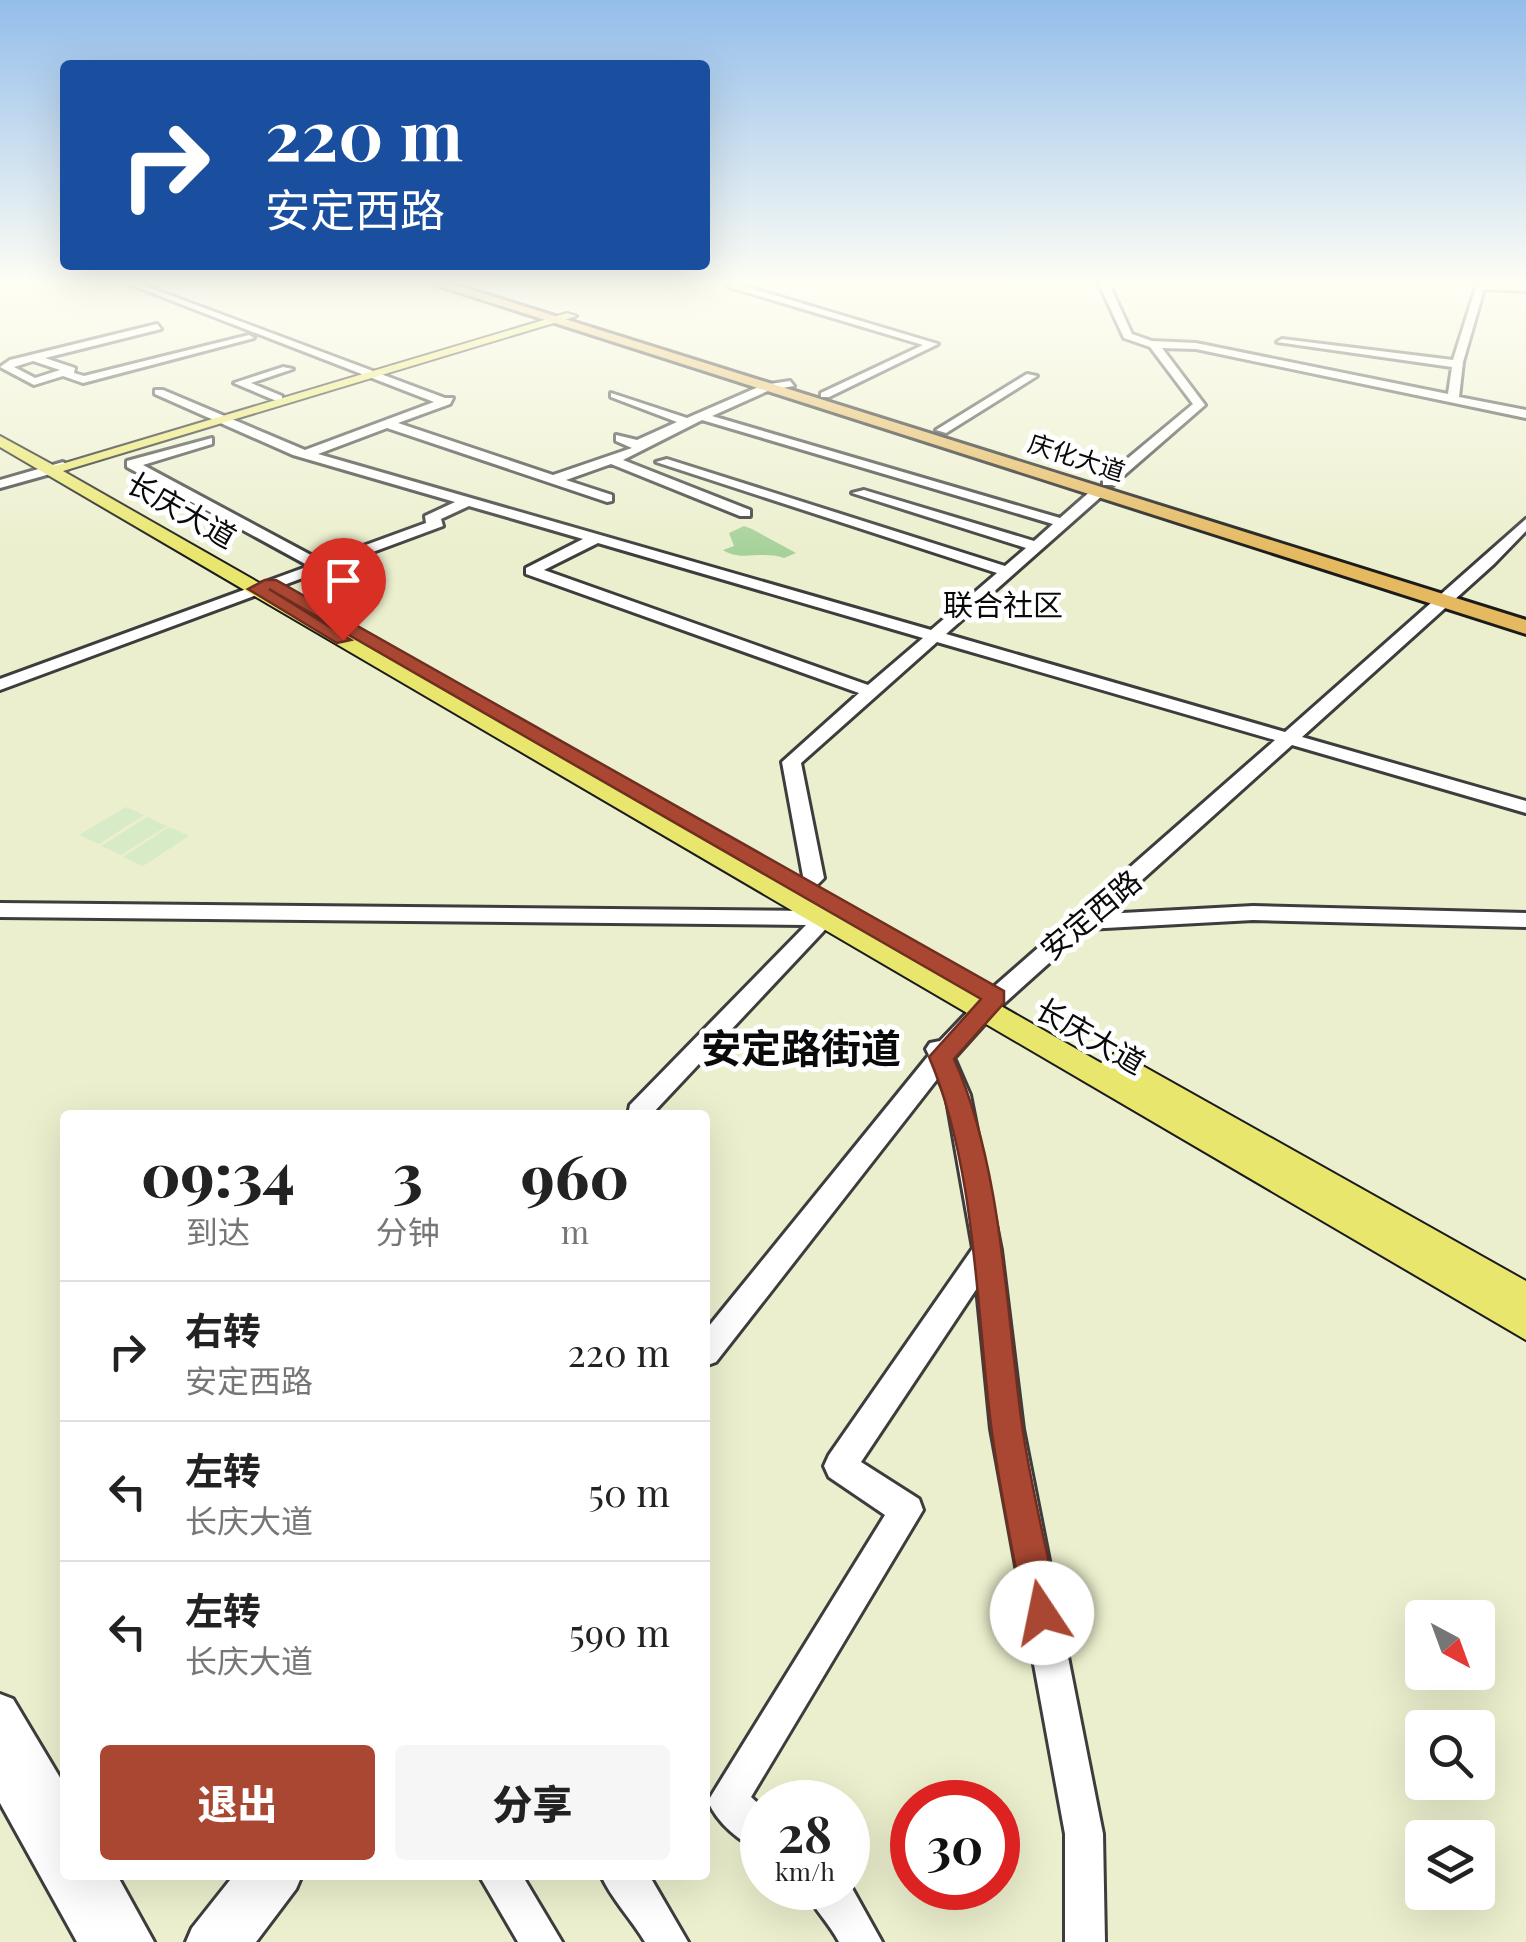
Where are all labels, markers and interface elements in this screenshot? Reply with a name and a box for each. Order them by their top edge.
text: 220 m [265,85,463,179]
icon: right [100,100,230,230]
text: 安定西路 [265,178,445,238]
street label: 庆化大道 [1024,425,1130,487]
street label: 长庆大道 [120,462,244,556]
pin [301,538,386,641]
icon: arrive [316,553,371,608]
district label: 联合社区 [943,584,1063,624]
street label: 安定西路 [1031,860,1149,968]
street label: 长庆大道 [1029,988,1153,1082]
district label: 安定路街道 [701,1020,901,1073]
text: 09:34 [141,1132,295,1212]
text: 3 [393,1132,423,1212]
text: 960 [521,1134,629,1214]
text: 到达 [186,1209,250,1252]
text: 分钟 [376,1209,440,1252]
text: m [561,1209,589,1252]
text: 右转 [185,1304,261,1355]
icon: right [100,1324,155,1379]
text: 220 m [568,1326,670,1377]
text: 安定西路 [185,1358,313,1401]
text: 左转 [185,1444,261,1495]
icon: left [100,1464,155,1519]
text: 50 m [588,1466,670,1517]
text: 长庆大道 [185,1498,313,1541]
position arrow [990,1561,1094,1665]
text: 左转 [185,1584,261,1635]
north arrow [1405,1600,1495,1690]
map controls [1405,1600,1495,1910]
icon: left [100,1604,155,1659]
text: 590 m [569,1606,670,1657]
text: 长庆大道 [185,1638,313,1681]
button: search [1405,1710,1495,1800]
button: 退出 [100,1745,375,1860]
button: 分享 [395,1745,670,1860]
speed limit sign: 30 [890,1780,1020,1910]
text: 28 [778,1799,832,1866]
button: layers [1405,1820,1495,1910]
text: km/h [775,1854,835,1887]

